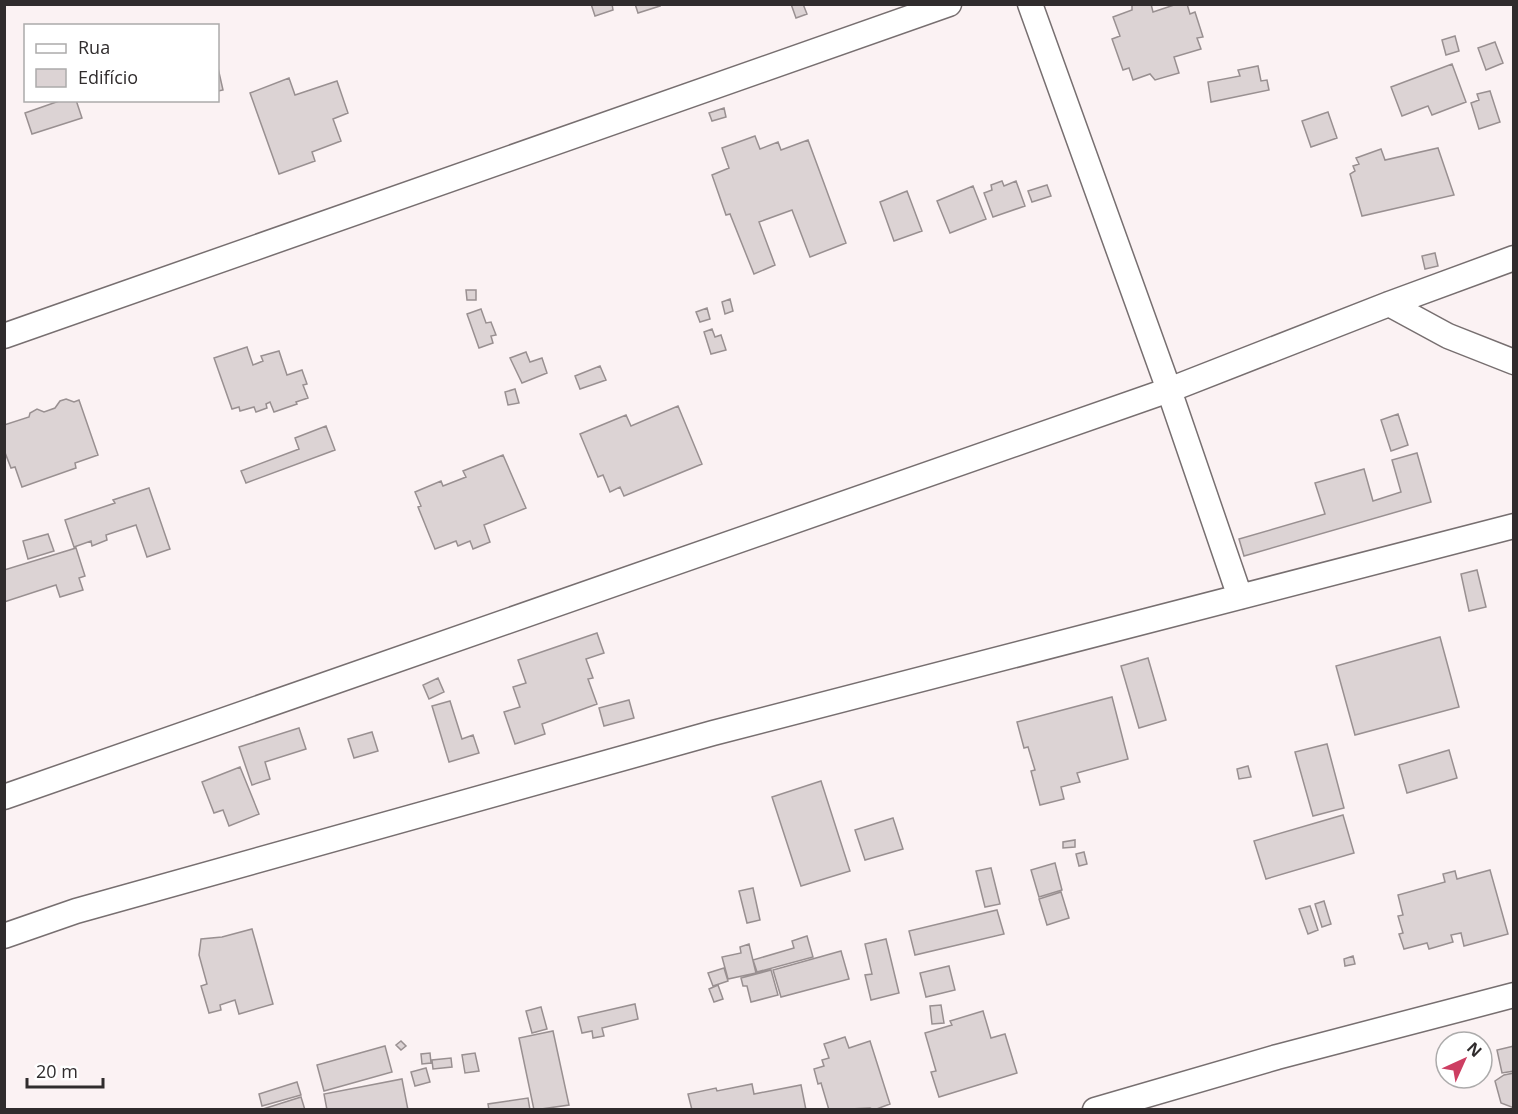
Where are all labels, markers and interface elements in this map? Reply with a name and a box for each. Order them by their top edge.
legend [24,24,219,102]
text: Rua [78,35,110,59]
text: Edifício [78,65,138,89]
north arrow [1434,1030,1494,1090]
text: N [1462,1037,1487,1062]
scale bar [27,1051,104,1089]
text: 20 m [36,1059,78,1083]

